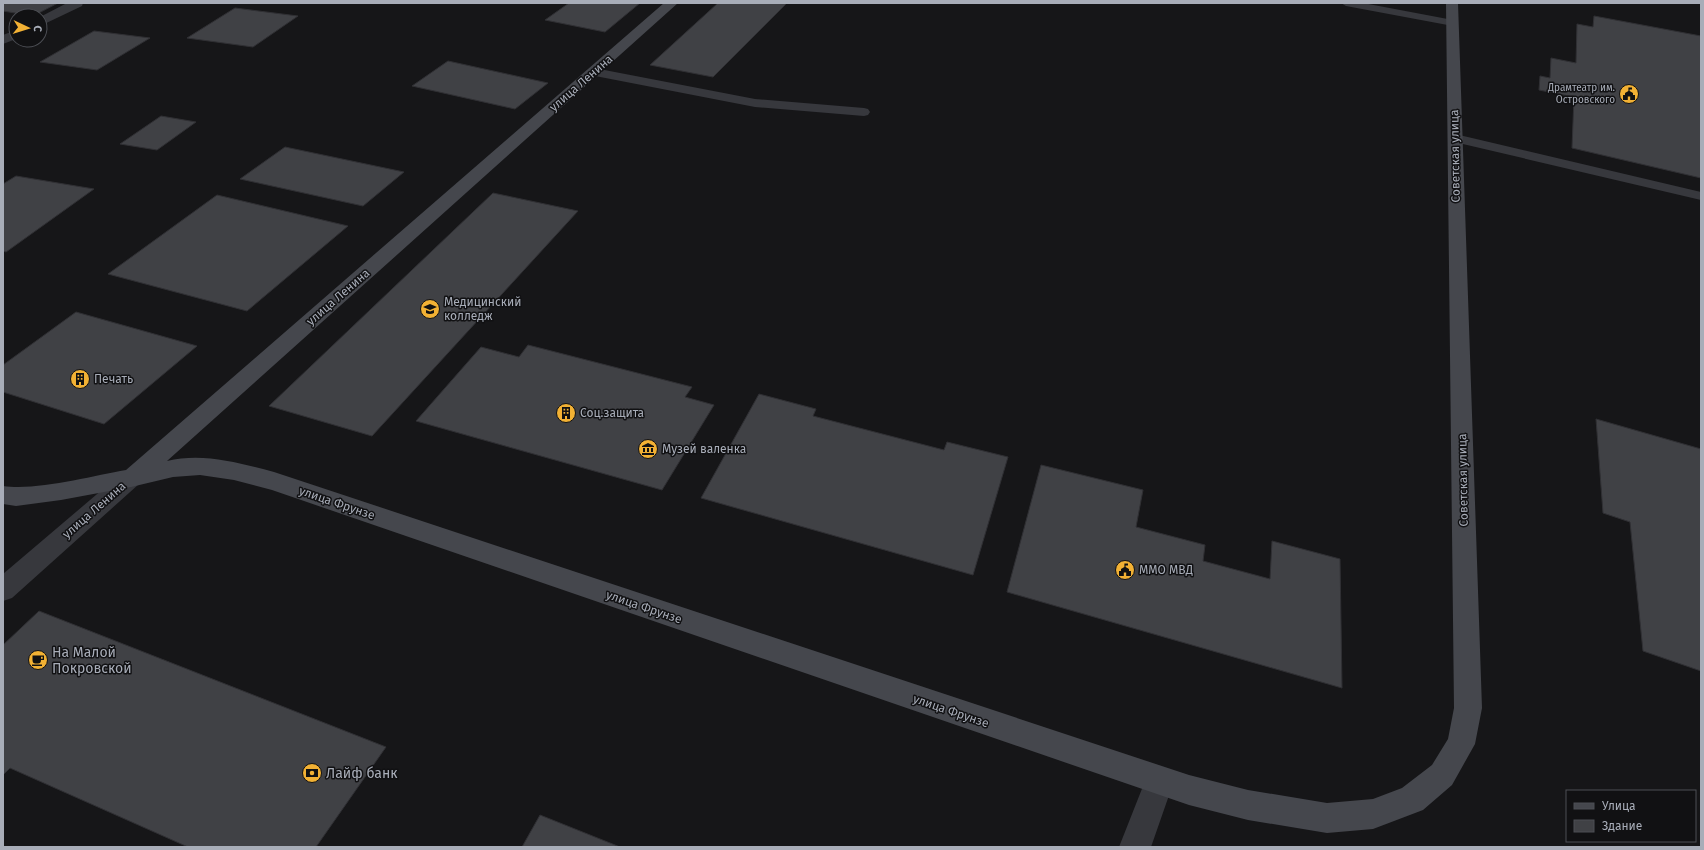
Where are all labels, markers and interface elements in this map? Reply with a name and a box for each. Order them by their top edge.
north arrow [8,8,48,48]
text: С [31,25,44,33]
street label: улица Ленина [547,52,615,114]
place label: Драмтеатр им. Островского [1547,82,1615,106]
public building icon: Драмтеатр им. Островского [1618,83,1640,105]
street label: Советская улица [1447,109,1463,203]
street label: улица Ленина [304,266,372,328]
place label: Медицинский колледж [444,295,521,323]
school or university icon: Медицинский колледж [419,298,441,320]
building icon: Печать [69,368,91,390]
place label: Печать [94,372,133,386]
building icon: Соц.защита [555,402,577,424]
place label: Соц.защита [580,406,644,420]
street label: Советская улица [1455,433,1471,527]
museum icon: Музей валенка [637,438,659,460]
place label: Музей валенка [662,442,746,456]
street label: улица Ленина [60,479,128,541]
street label: улица Фрунзе [297,484,377,522]
public building icon: ММО МВД [1114,559,1136,581]
place label: ММО МВД [1139,563,1193,577]
street label: улица Фрунзе [604,588,684,626]
place label: На Малой Покровской [52,644,132,677]
cafe icon: На Малой Покровской [27,649,49,671]
street label: улица Фрунзе [911,692,991,730]
bank icon: Лайф банк [301,762,323,784]
place label: Лайф банк [326,765,398,782]
legend [1566,790,1696,842]
text: Улица [1602,799,1636,813]
text: Здание [1602,819,1642,833]

